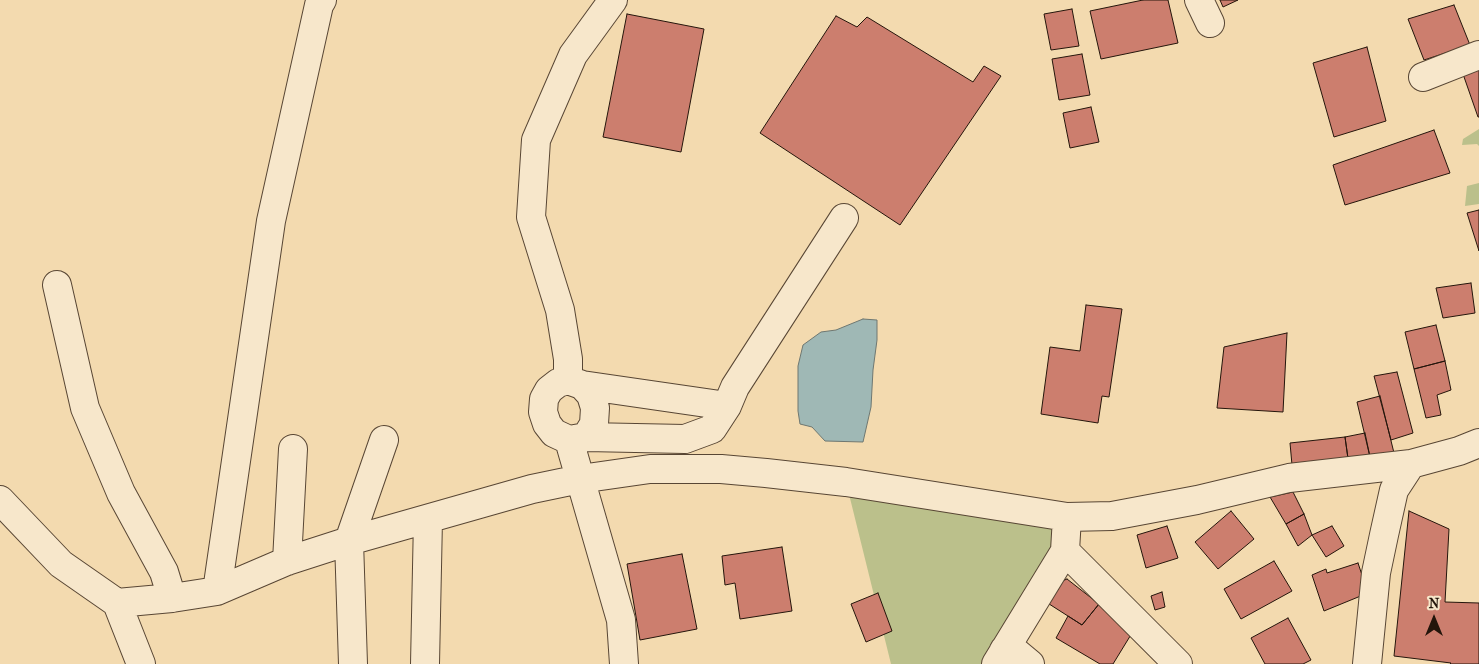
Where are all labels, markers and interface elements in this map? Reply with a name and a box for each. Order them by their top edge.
north arrow [1409,594,1459,644]
text: N [1429,595,1439,612]

